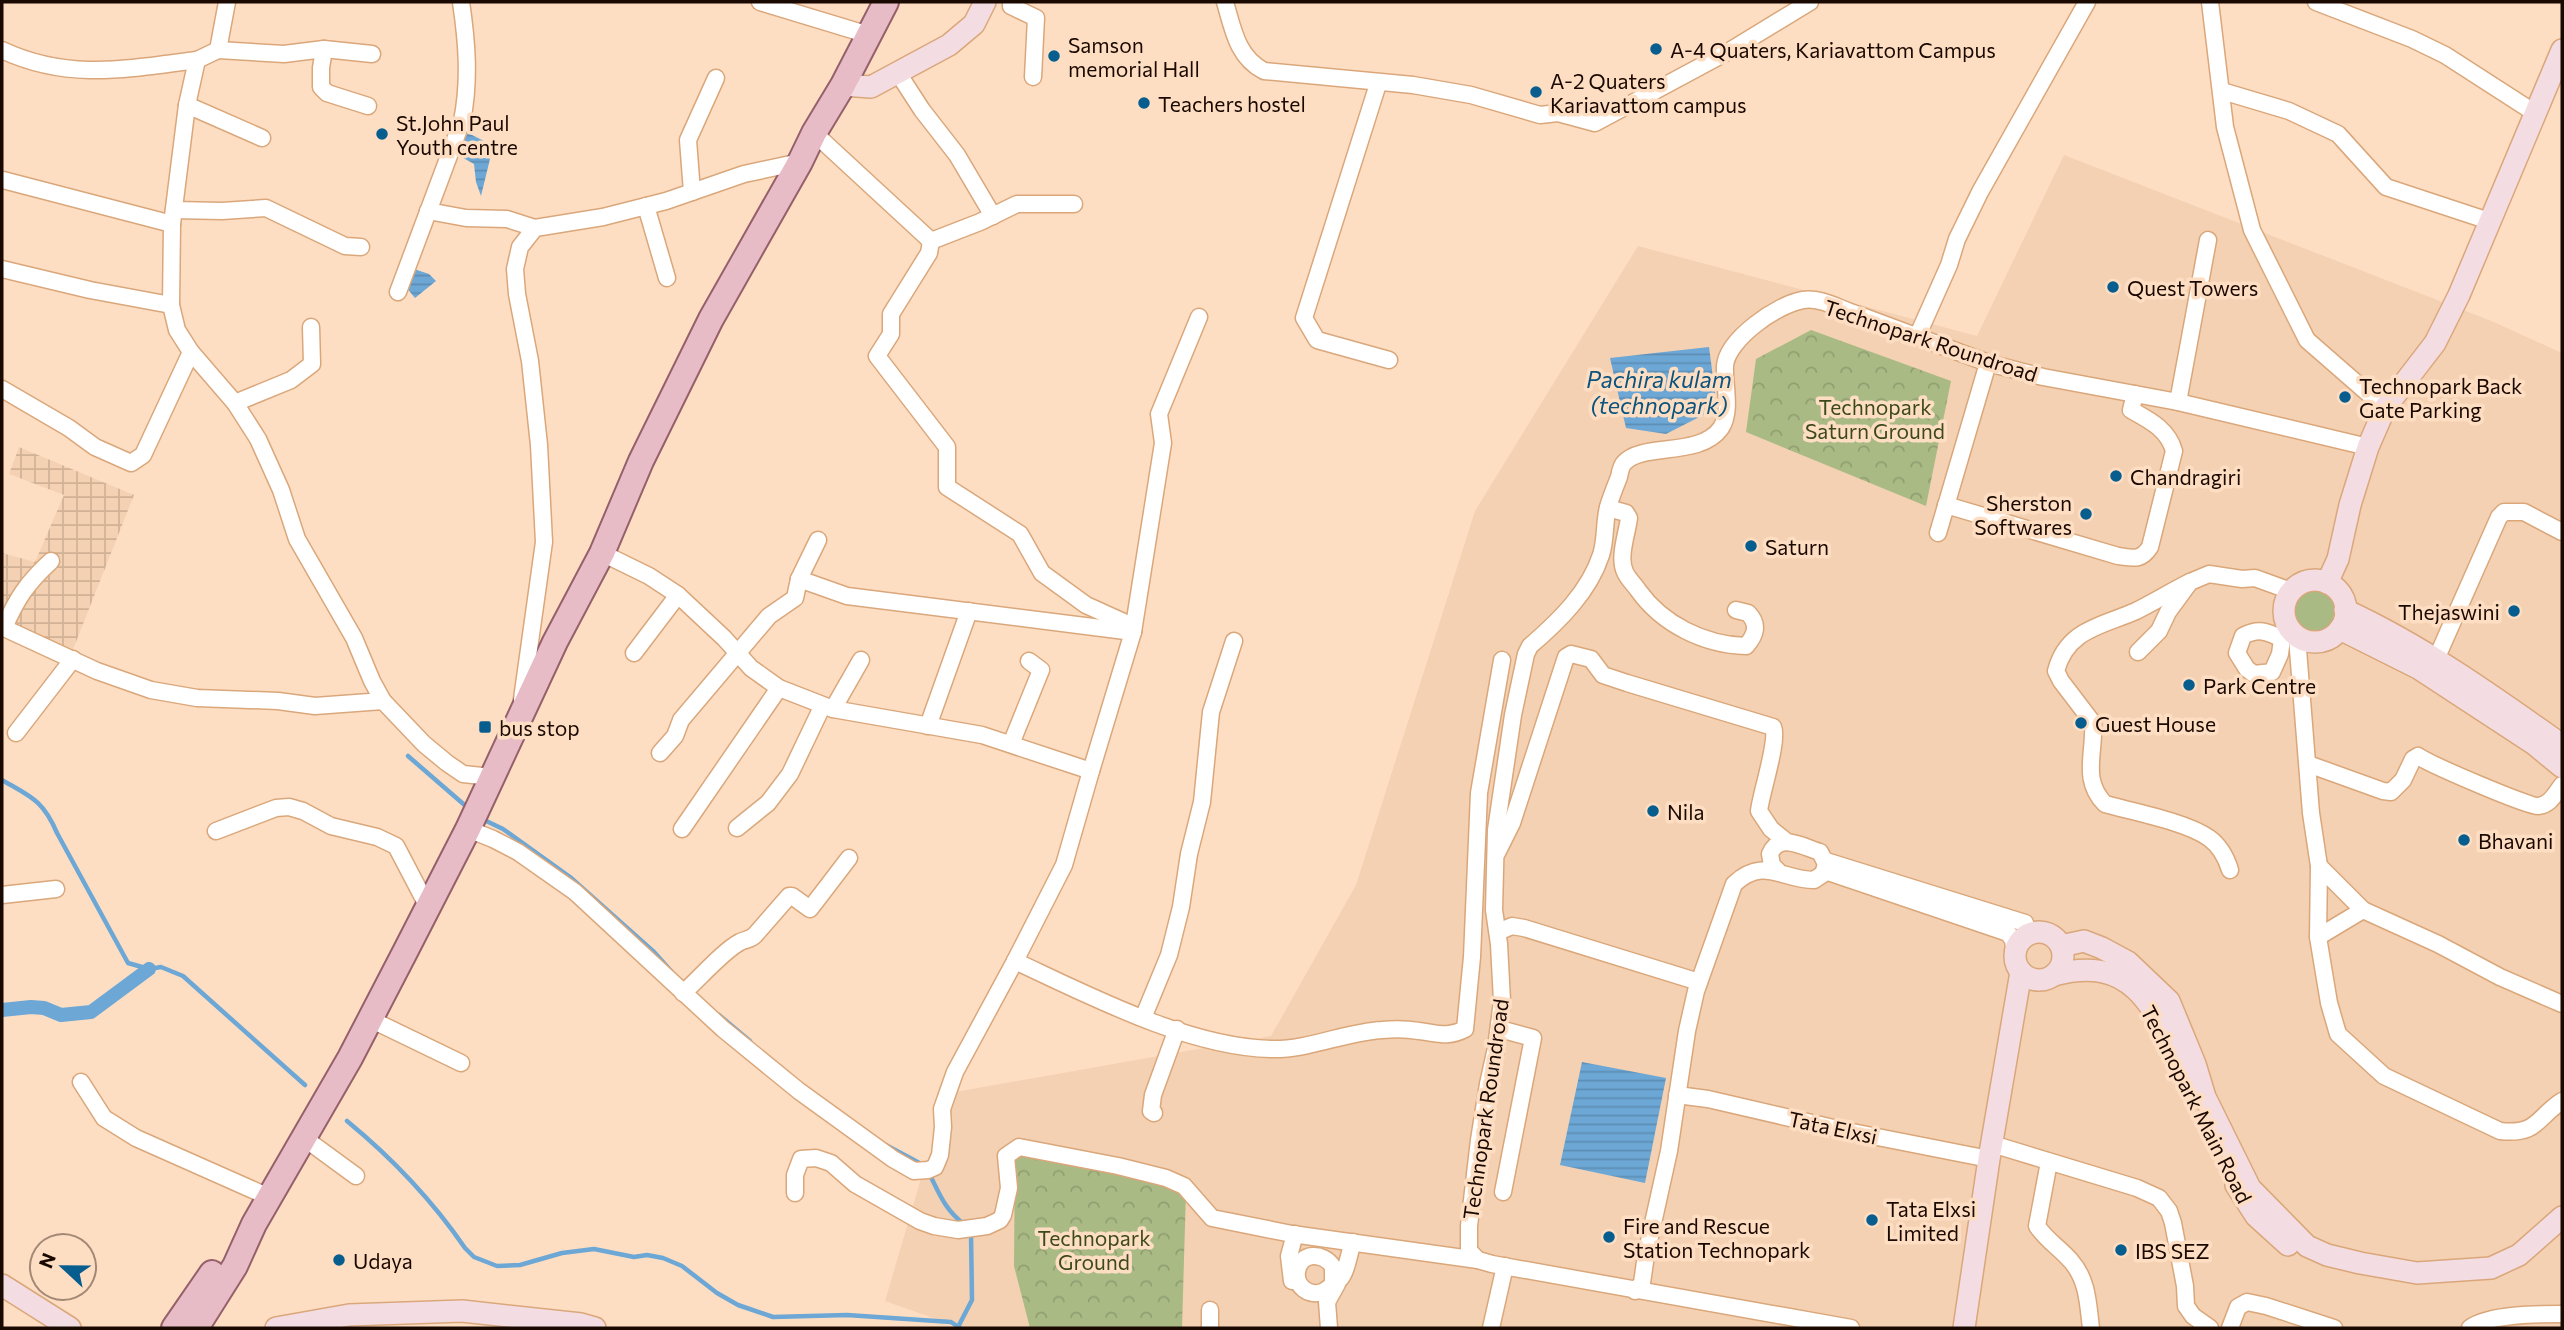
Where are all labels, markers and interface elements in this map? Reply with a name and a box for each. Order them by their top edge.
place label: Samson memorial Hall [1068,32,1200,81]
place label: A-4 Quaters, Kariavattom Campus [1670,37,1996,62]
marker: A-4 Quaters, Kariavattom Campus [1648,41,1664,57]
marker: Samson memorial Hall [1046,48,1062,64]
place label: A-2 Quaters Kariavattom campus [1550,68,1747,117]
marker: A-2 Quaters Kariavattom campus [1528,84,1544,100]
place label: Teachers hostel [1158,91,1306,116]
marker: Teachers hostel [1136,95,1152,111]
place label: St.John Paul Youth centre [396,110,518,159]
marker: St.John Paul Youth centre [374,126,390,142]
place label: Quest Towers [2127,275,2258,300]
marker: Quest Towers [2105,279,2121,295]
street label: Technopark Roundroad [1821,294,2041,386]
water label: Pachira kulam (technopark) [1586,365,1732,419]
place label: Technopark Back Gate Parking [2359,373,2522,422]
marker: Technopark Back Gate Parking [2337,389,2353,405]
park label: Technopark Saturn Ground [1805,394,1945,443]
place label: Chandragiri [2130,464,2241,489]
marker: Chandragiri [2108,468,2124,484]
place label: Sherston Softwares [1974,490,2072,539]
marker: Sherston Softwares [2078,506,2094,522]
place label: Saturn [1765,534,1829,559]
marker: Saturn [1743,538,1759,554]
place label: Thejaswini [2398,599,2500,624]
marker: Thejaswini [2506,603,2522,619]
place label: Park Centre [2203,673,2316,698]
marker: Park Centre [2181,677,2197,693]
place label: Guest House [2095,711,2216,736]
place label: bus stop [499,715,580,740]
marker: Guest House [2073,715,2089,731]
marker: bus stop [477,719,493,735]
place label: Nila [1667,799,1705,824]
marker: Nila [1645,803,1661,819]
place label: Bhavani [2478,828,2553,853]
marker: Bhavani [2456,832,2472,848]
street label: Technopark Roundroad [1457,997,1513,1221]
street label: Technopark Main Road [2136,1001,2258,1207]
street label: Tata Elxsi [1786,1105,1880,1149]
place label: Tata Elxsi Limited [1886,1196,1976,1245]
marker: Tata Elxsi Limited [1864,1212,1880,1228]
place label: Fire and Rescue Station Technopark [1623,1213,1810,1262]
park label: Technopark Ground [1037,1225,1151,1274]
marker: Fire and Rescue Station Technopark [1601,1229,1617,1245]
north arrow [28,1232,98,1302]
place label: IBS SEZ [2135,1238,2210,1263]
marker: IBS SEZ [2113,1242,2129,1258]
place label: Udaya [353,1248,413,1273]
text: N [33,1250,60,1271]
marker: Udaya [331,1252,347,1268]

